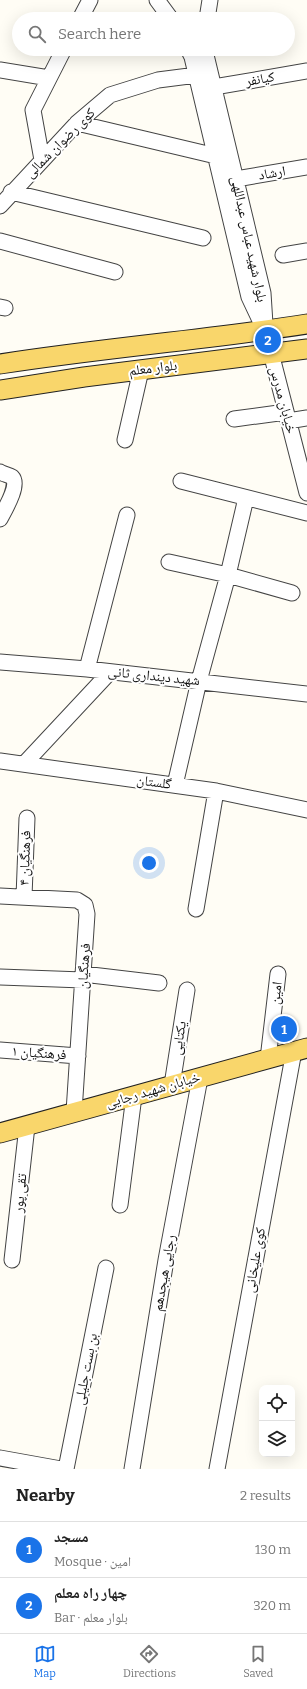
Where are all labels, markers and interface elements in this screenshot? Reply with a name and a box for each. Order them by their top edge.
search box [12,12,295,56]
icon: search [26,23,48,45]
text: Search here [58,25,141,43]
street label: کیانفر [243,68,276,90]
street label: کوی رضوان شمالی [21,104,99,182]
street label: ارشاد [257,162,287,184]
street label: بلوار شهید عباس عبداللهی [227,174,271,304]
pin: 2 [255,325,281,355]
street label: بلوار معلم [128,357,178,380]
street label: خیابان مدرس [266,365,300,435]
street label: شهید دینداری ثانی [107,663,201,689]
street label: گلستان [135,771,173,793]
street label: فرهنگیان ۴ [16,830,34,886]
your location [139,853,159,873]
street label: فرهنگیان [74,942,94,990]
street label: امین [266,981,286,1005]
pin: 1 [271,1014,297,1044]
street label: یکتایی [168,1020,190,1056]
street label: فرهنگیان ۱ [11,1043,67,1063]
street label: خیابان شهید رجایی [104,1068,202,1112]
street label: تقی پور [9,1172,31,1214]
street label: کوی علیخانی [241,1226,269,1294]
street label: رجایی هیجدهم [149,1233,180,1313]
street label: بن بست جلیلی [71,1332,101,1406]
map controls [259,1385,295,1457]
button: locate [259,1385,295,1421]
button: layers [259,1421,295,1457]
text: Nearby [16,1485,75,1506]
text: 2 results [240,1488,291,1503]
text: مسجد [54,1528,89,1546]
text: 1 [26,1542,32,1557]
text: 130 m [255,1542,291,1557]
text: Mosque · امین [54,1554,131,1569]
text: چهار راه معلم [54,1584,127,1602]
text: 2 [25,1598,33,1613]
text: 320 m [253,1598,291,1613]
text: Bar · بلوار معلم [54,1610,128,1625]
tab: Map [34,1643,56,1680]
tab: Directions [123,1643,176,1680]
tab: Saved [243,1643,273,1680]

